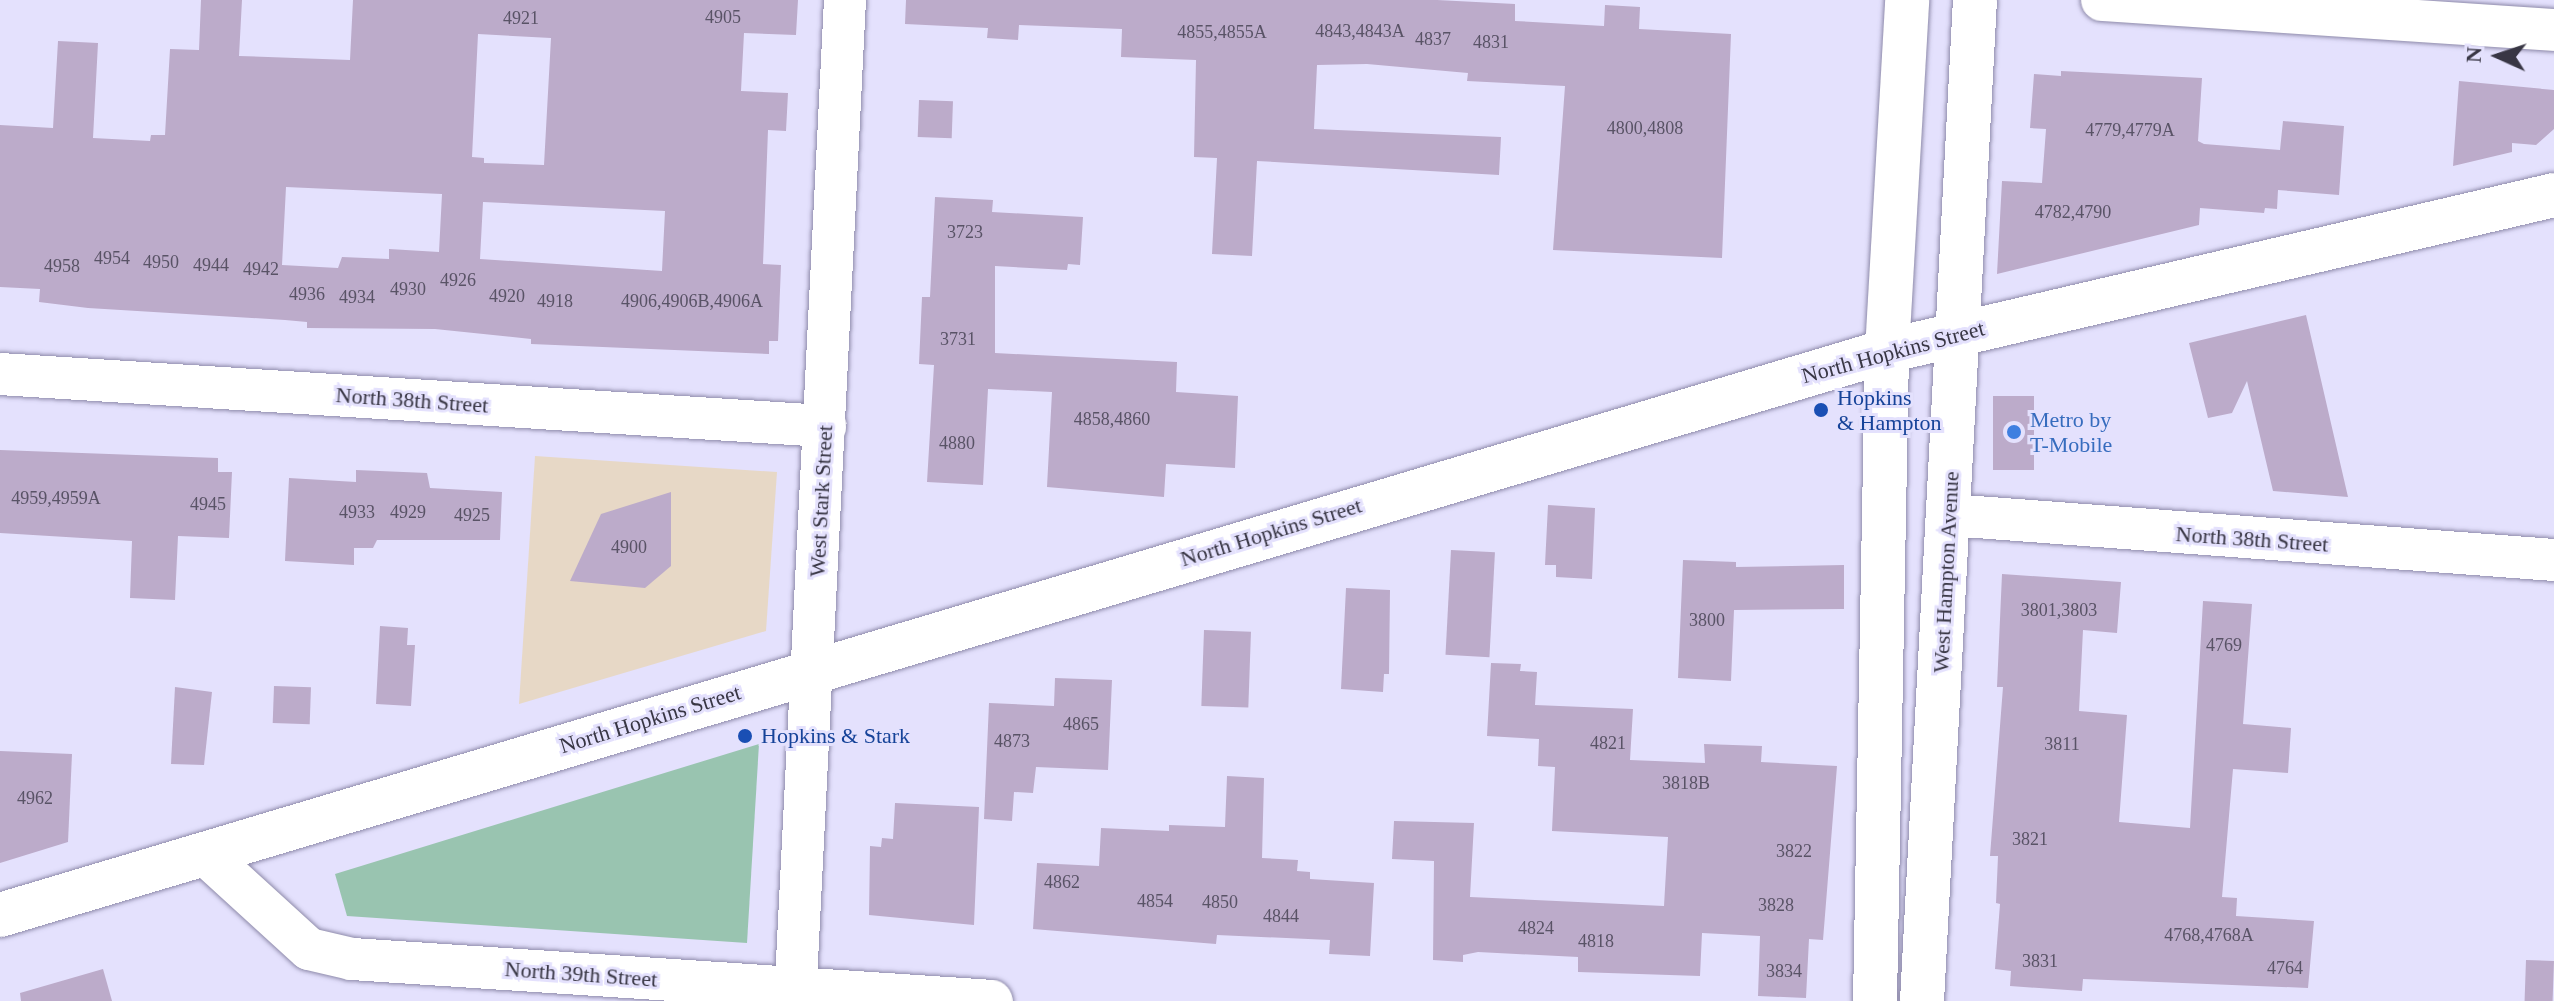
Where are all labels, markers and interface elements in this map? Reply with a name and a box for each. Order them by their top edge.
house number: 4905 [705,6,741,28]
house number: 4921 [503,7,539,29]
north arrow [2458,16,2538,96]
house number: 4843,4843A [1315,20,1405,42]
house number: 4855,4855A [1177,21,1267,43]
house number: 4837 [1415,28,1451,50]
house number: 4831 [1473,31,1509,53]
text: N [2461,46,2486,63]
house number: 4800,4808 [1607,117,1683,139]
house number: 4779,4779A [2085,119,2175,141]
house number: 4782,4790 [2035,201,2111,223]
house number: 3723 [947,221,983,243]
house number: 4954 [94,247,130,269]
house number: 4950 [143,251,179,273]
house number: 4944 [193,254,229,276]
house number: 4958 [44,255,80,277]
house number: 4942 [243,258,279,280]
house number: 4926 [440,269,476,291]
house number: 4930 [390,278,426,300]
house number: 4936 [289,283,325,305]
house number: 4920 [489,285,525,307]
house number: 4934 [339,286,375,308]
house number: 4918 [537,290,573,312]
house number: 4906,4906B,4906A [621,290,763,312]
street label: North Hopkins Street [1799,315,1987,389]
house number: 3731 [940,328,976,350]
street label: North 38th Street [335,382,489,418]
place label: Hopkins & Hampton [1837,384,1941,436]
marker: Hopkins & Hampton [1812,401,1830,419]
place label: Metro by T-Mobile [2030,406,2112,458]
house number: 4858,4860 [1074,408,1150,430]
marker: Metro by T-Mobile [2005,423,2023,441]
street label: West Stark Street [804,424,838,578]
house number: 4880 [939,432,975,454]
street label: West Hampton Avenue [1928,470,1964,674]
house number: 4959,4959A [11,487,101,509]
street label: North Hopkins Street [1177,492,1365,572]
house number: 4945 [190,493,226,515]
house number: 4933 [339,501,375,523]
house number: 4929 [390,501,426,523]
house number: 4925 [454,504,490,526]
street label: North 38th Street [2175,521,2329,557]
house number: 4900 [611,536,647,558]
house number: 3801,3803 [2021,599,2097,621]
house number: 3800 [1689,609,1725,631]
house number: 4769 [2206,634,2242,656]
street label: North Hopkins Street [556,679,744,759]
house number: 4865 [1063,713,1099,735]
place label: Hopkins & Stark [761,723,910,749]
marker: Hopkins & Stark [736,727,754,745]
house number: 4873 [994,730,1030,752]
house number: 4821 [1590,732,1626,754]
house number: 3811 [2044,733,2080,755]
house number: 3818B [1662,772,1710,794]
house number: 4962 [17,787,53,809]
house number: 3821 [2012,828,2048,850]
house number: 3822 [1776,840,1812,862]
house number: 4862 [1044,871,1080,893]
house number: 4854 [1137,890,1173,912]
house number: 4850 [1202,891,1238,913]
house number: 3828 [1758,894,1794,916]
house number: 4844 [1263,905,1299,927]
house number: 4824 [1518,917,1554,939]
house number: 4768,4768A [2164,924,2254,946]
house number: 4818 [1578,930,1614,952]
house number: 3831 [2022,950,2058,972]
street label: North 39th Street [504,956,658,992]
house number: 4764 [2267,957,2303,979]
house number: 3834 [1766,960,1802,982]

